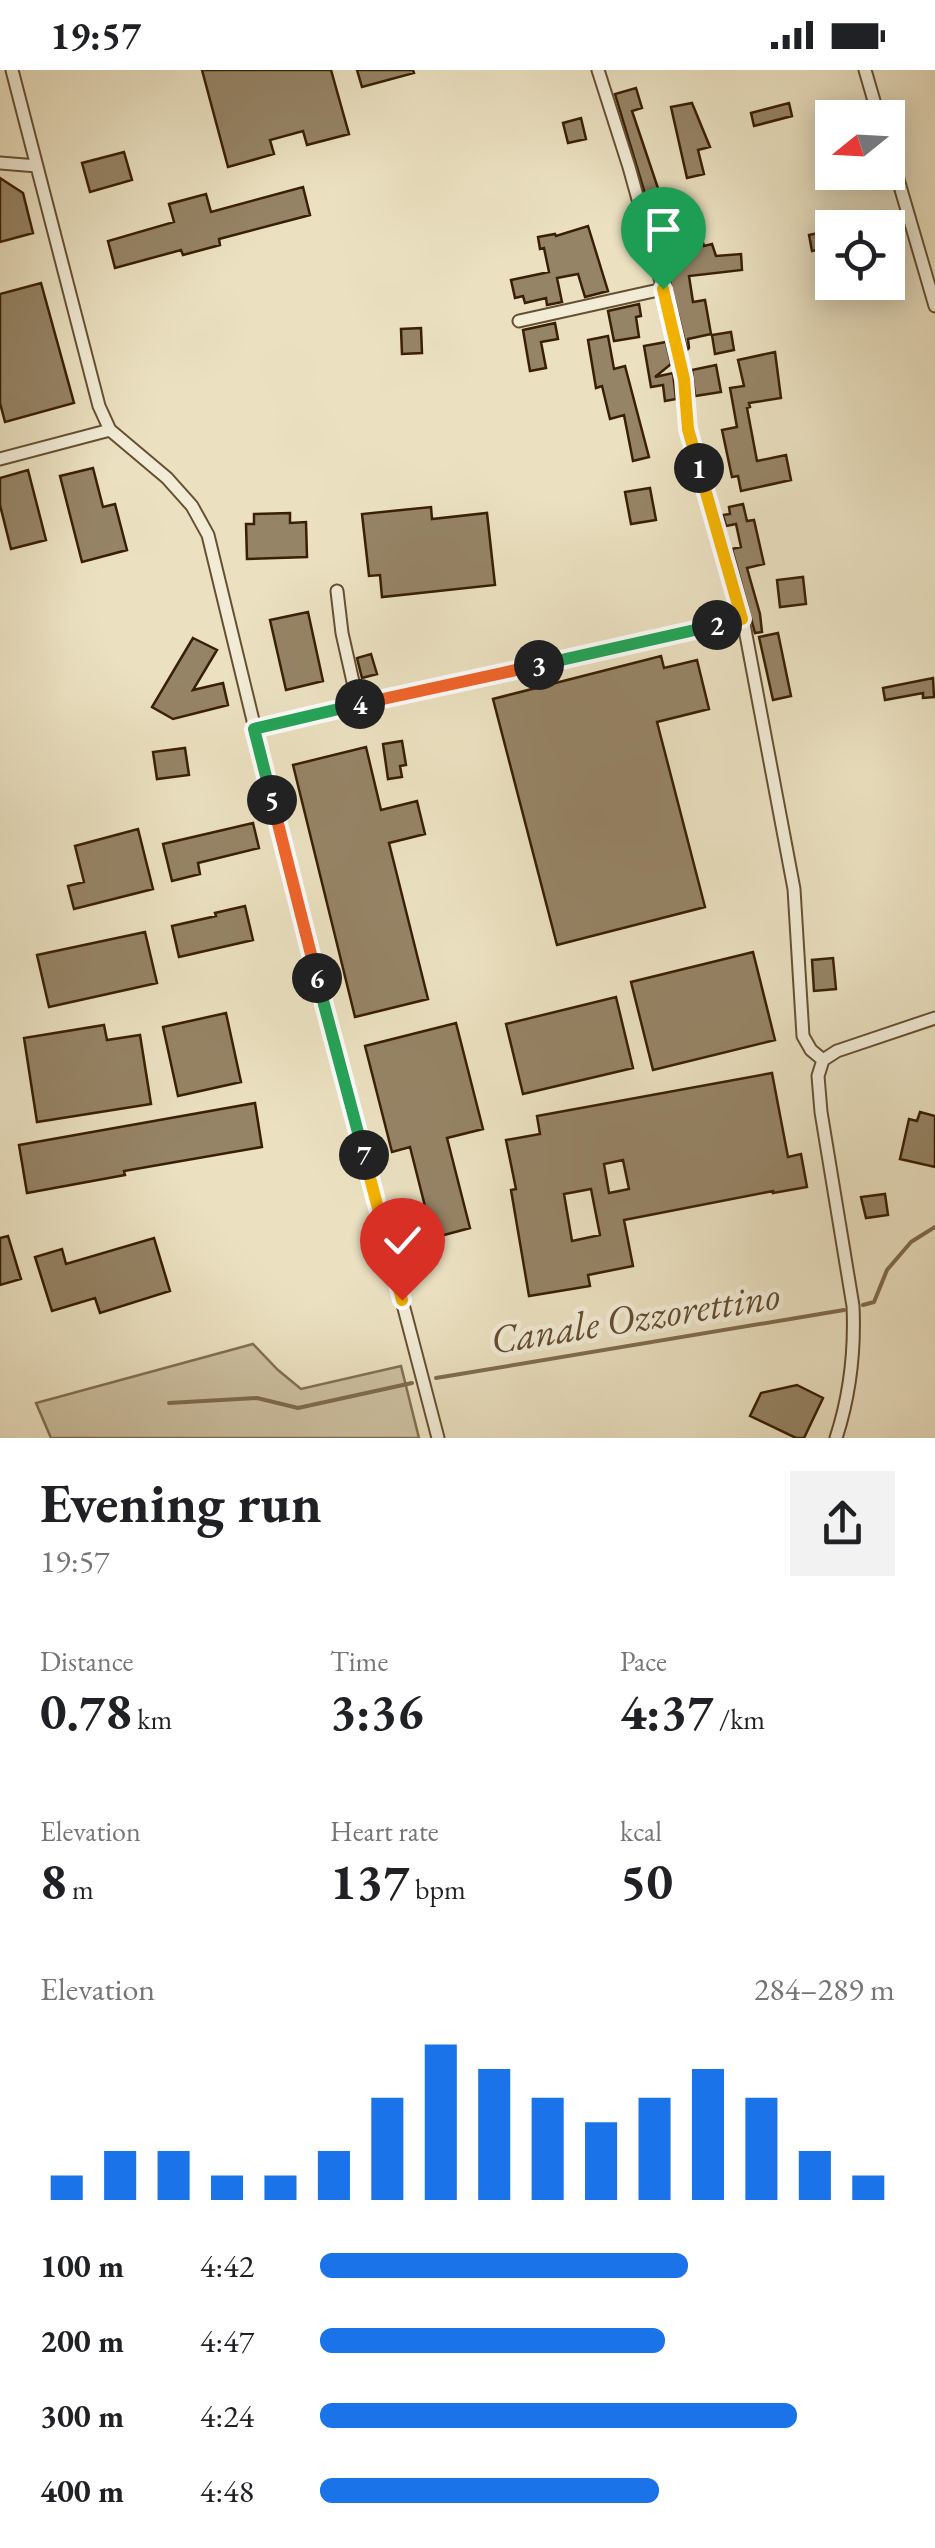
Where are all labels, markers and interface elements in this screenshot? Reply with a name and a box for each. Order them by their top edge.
text: 19:57 [50,11,141,60]
north arrow [815,100,905,190]
map controls [815,100,905,300]
pin [621,187,706,290]
icon: arrive [636,202,691,257]
button: locate [815,210,905,300]
pin: 1 [674,443,724,493]
text: 1 [692,450,706,486]
pin: 2 [692,600,742,650]
text: 2 [710,607,724,643]
pin: 3 [514,640,564,690]
text: 3 [532,647,546,683]
pin: 4 [335,679,385,729]
text: 4 [353,686,367,722]
pin: 5 [247,775,297,825]
text: 5 [265,782,279,818]
pin: 6 [292,953,342,1003]
text: 6 [310,960,324,996]
pin: 7 [339,1130,389,1180]
text: 7 [357,1137,371,1173]
pin [360,1198,445,1301]
icon: check [375,1213,430,1268]
water label: Canale Ozzorettino [487,1268,783,1366]
text: Evening run [40,1467,322,1538]
button: share [790,1471,895,1576]
text: 19:57 [40,1540,109,1582]
text: Distance [40,1643,134,1679]
text: Time [330,1643,388,1679]
text: Pace [620,1643,667,1679]
text: 0.78 [40,1679,132,1744]
text: 3:36 [330,1679,423,1744]
text: 4:37 [620,1679,713,1744]
text: km [132,1701,172,1737]
text: /km [713,1701,765,1737]
text: Elevation [40,1813,141,1849]
text: Heart rate [330,1813,439,1849]
text: kcal [620,1813,662,1849]
text: 8 [40,1849,66,1914]
text: 137 [330,1849,409,1914]
text: 50 [620,1849,673,1914]
text: m [66,1871,94,1907]
text: bpm [409,1871,466,1907]
text: Elevation [40,1968,155,2010]
text: 284–289 m [754,1968,895,2010]
text: 100 m [40,2245,124,2287]
text: 4:42 [200,2245,254,2287]
text: 200 m [40,2320,124,2362]
text: 4:47 [200,2320,254,2362]
text: 300 m [40,2395,124,2437]
text: 4:24 [200,2395,254,2437]
text: 400 m [40,2470,124,2512]
text: 4:48 [200,2470,254,2512]

